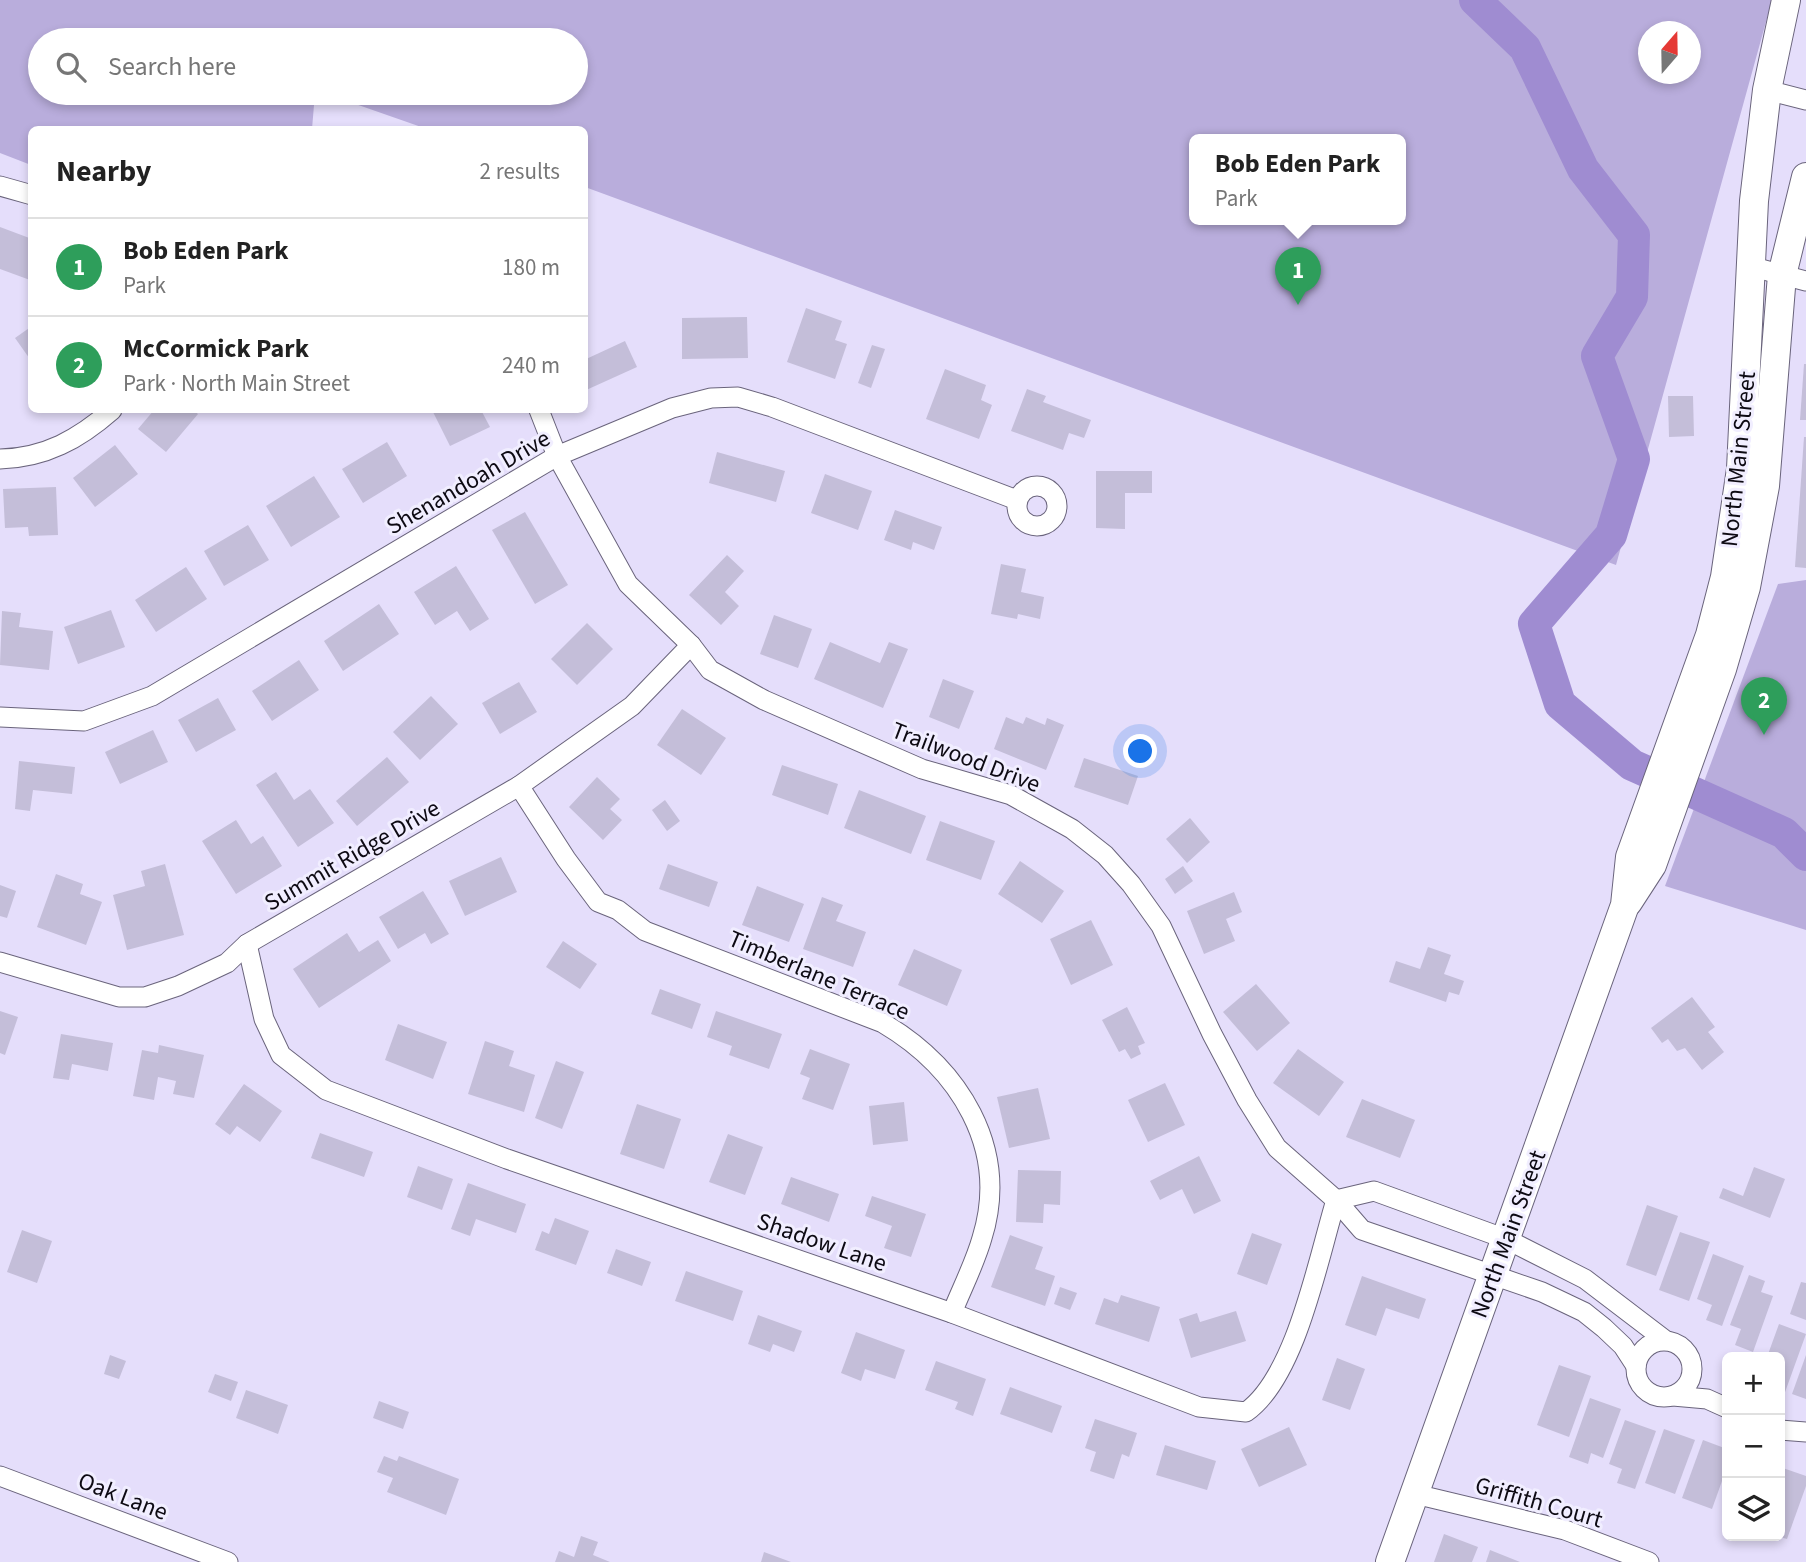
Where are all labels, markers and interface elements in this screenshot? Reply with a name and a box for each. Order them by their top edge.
north arrow [1638,21,1701,84]
search box [28,28,588,105]
icon: search [52,48,90,86]
text: Search here [108,48,236,85]
popup [1189,134,1406,225]
text: Bob Eden Park [1215,145,1380,182]
text: Nearby [56,150,151,193]
text: 2 results [480,155,560,188]
text: Park [1215,182,1258,215]
text: Bob Eden Park [123,232,289,269]
pin: 1 [1275,247,1321,305]
text: 1 [73,251,85,284]
text: 180 m [502,251,560,284]
text: Park [123,269,166,302]
text: McCormick Park [123,330,309,367]
text: 2 [73,349,85,382]
text: 240 m [502,349,560,382]
text: Park · North Main Street [123,367,350,400]
street label: North Main Street [1712,370,1765,549]
street label: Shenandoah Drive [380,421,557,544]
pin: 2 [1741,677,1787,735]
street label: Trailwood Drive [886,713,1045,802]
your location [1123,734,1157,768]
street label: Summit Ridge Drive [258,791,447,920]
street label: Timberlane Terrace [723,921,915,1029]
street label: North Main Street [1462,1145,1555,1323]
street label: Shadow Lane [752,1204,891,1281]
map controls [1722,1352,1785,1541]
button: + [1722,1352,1785,1415]
button: − [1722,1415,1785,1478]
street label: Oak Lane [73,1463,173,1530]
street label: Griffith Court [1471,1468,1607,1537]
button: layers [1722,1478,1785,1541]

